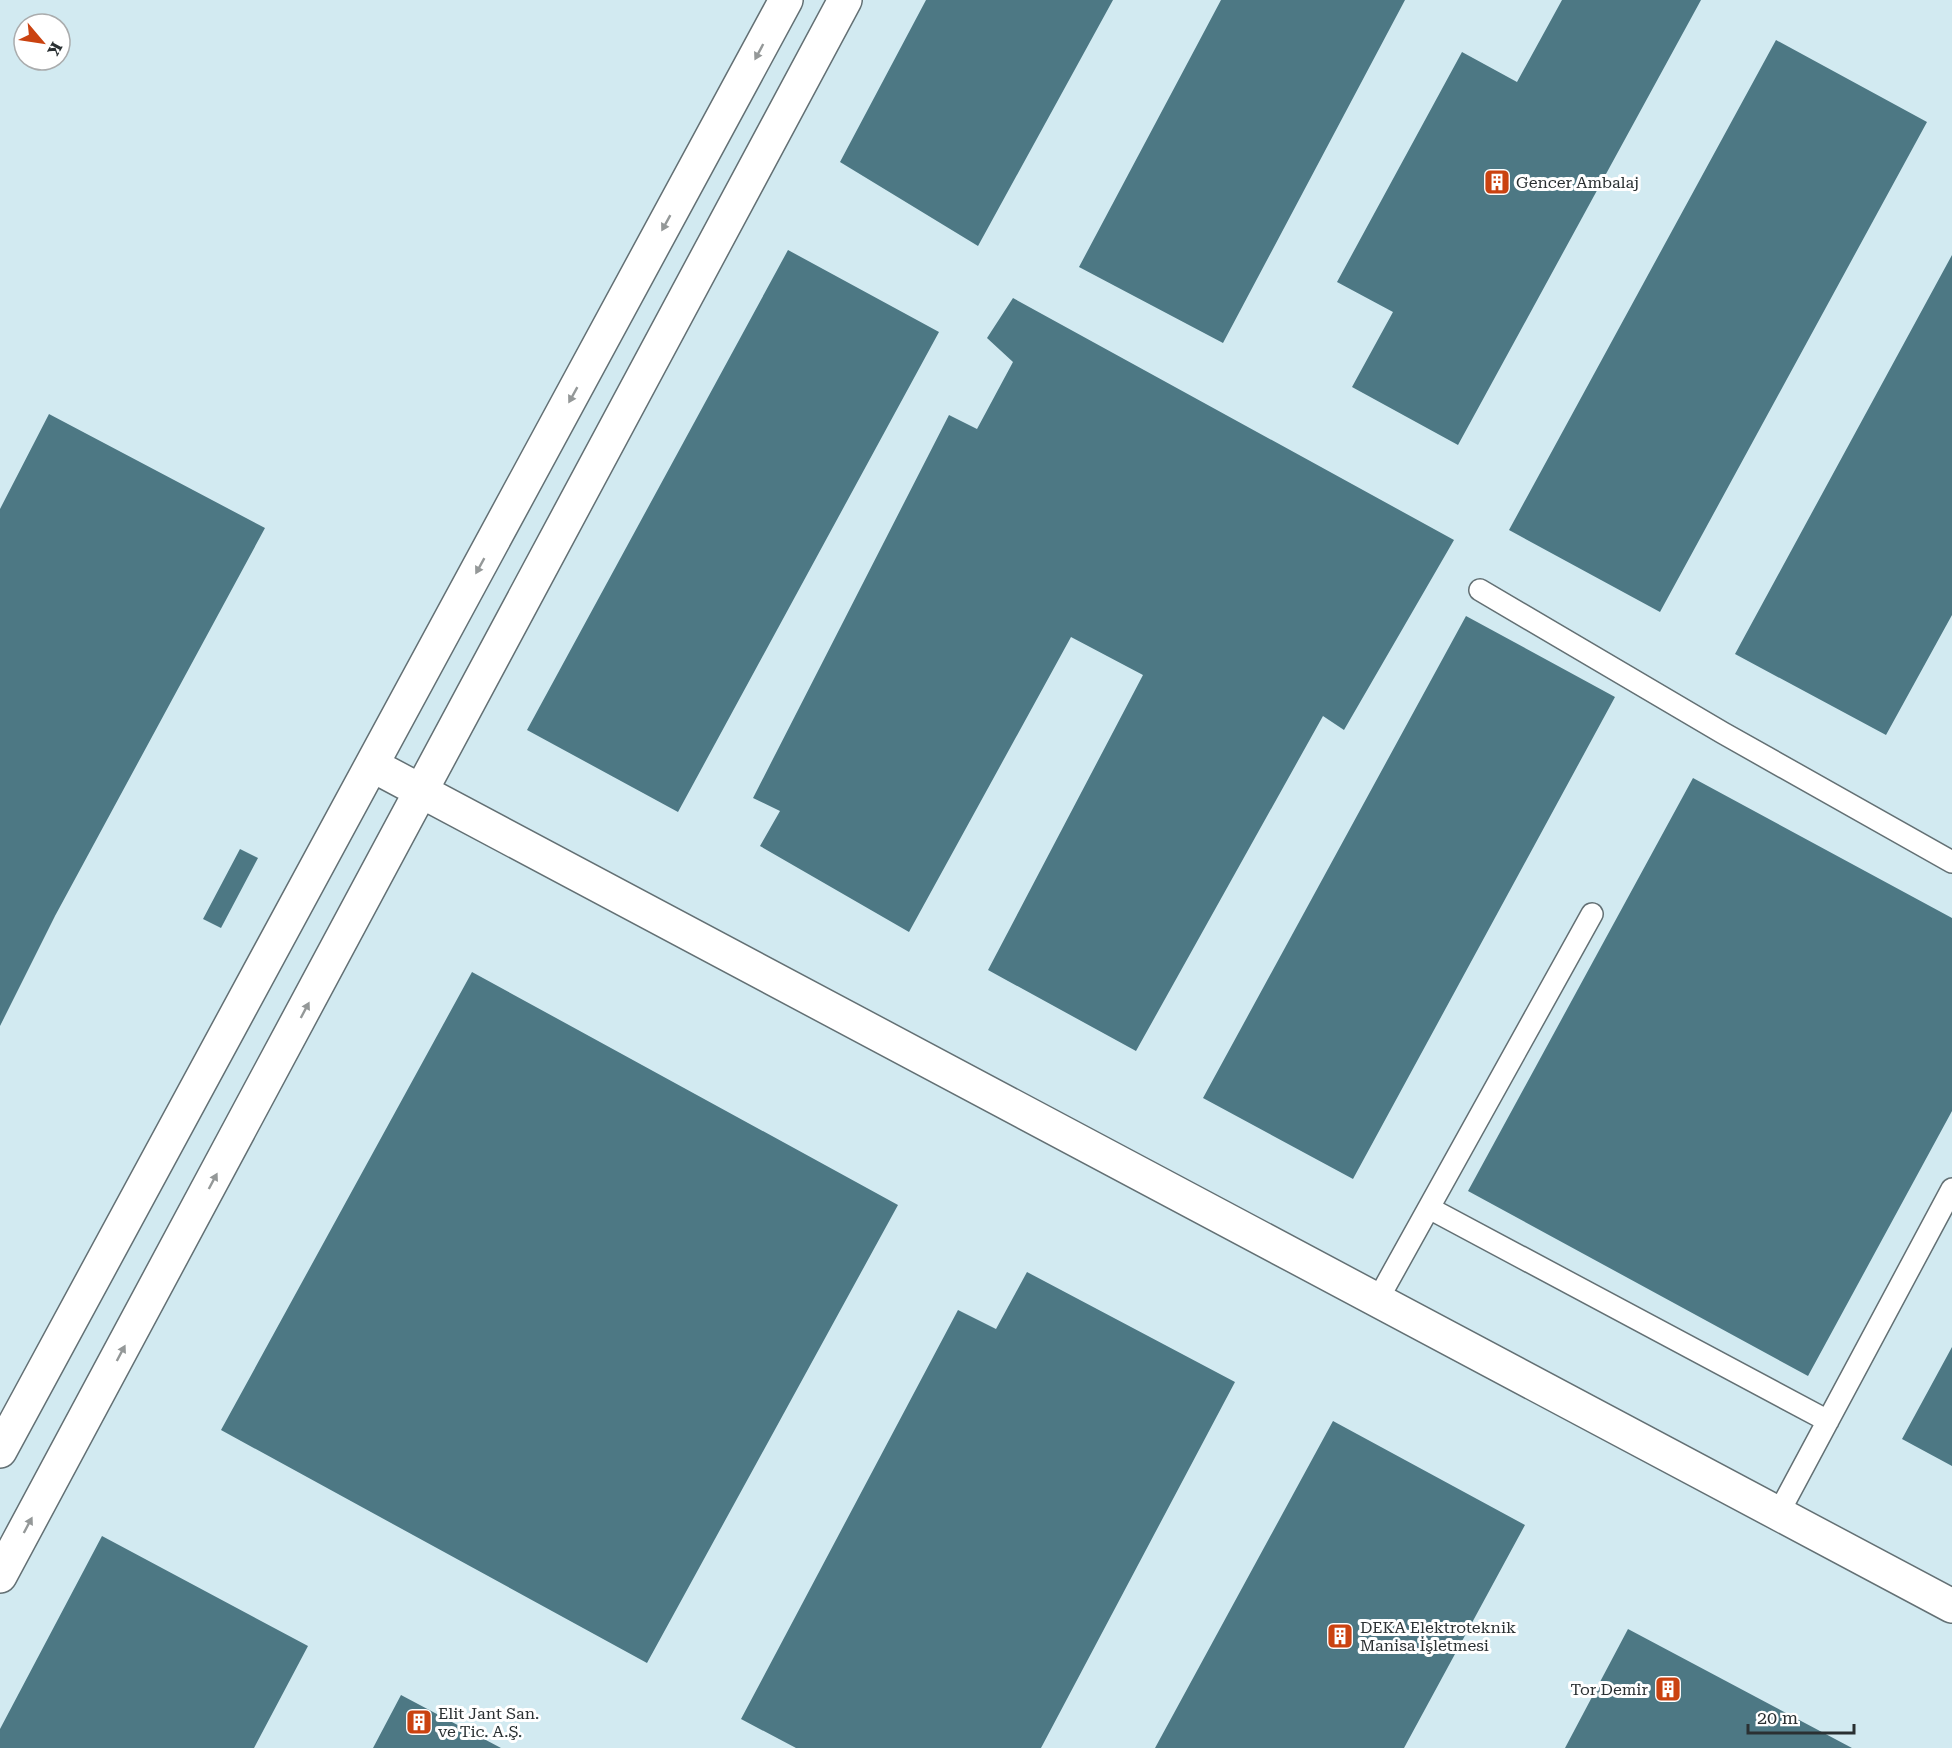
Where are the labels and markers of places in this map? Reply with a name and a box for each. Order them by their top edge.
building icon: Gencer Ambalaj [1482,167,1512,197]
place label: Gencer Ambalaj [1516,173,1639,192]
place label: DEKA Elektroteknik Manisa İşletmesi [1360,1618,1516,1655]
building icon: DEKA Elektroteknik Manisa İşletmesi [1325,1621,1355,1651]
building icon: Tor Demir [1653,1674,1683,1704]
place label: Tor Demir [1570,1680,1648,1699]
place label: Elit Jant San. ve Tic. A.Ş. [438,1704,539,1741]
building icon: Elit Jant San. ve Tic. A.Ş. [404,1707,434,1737]

